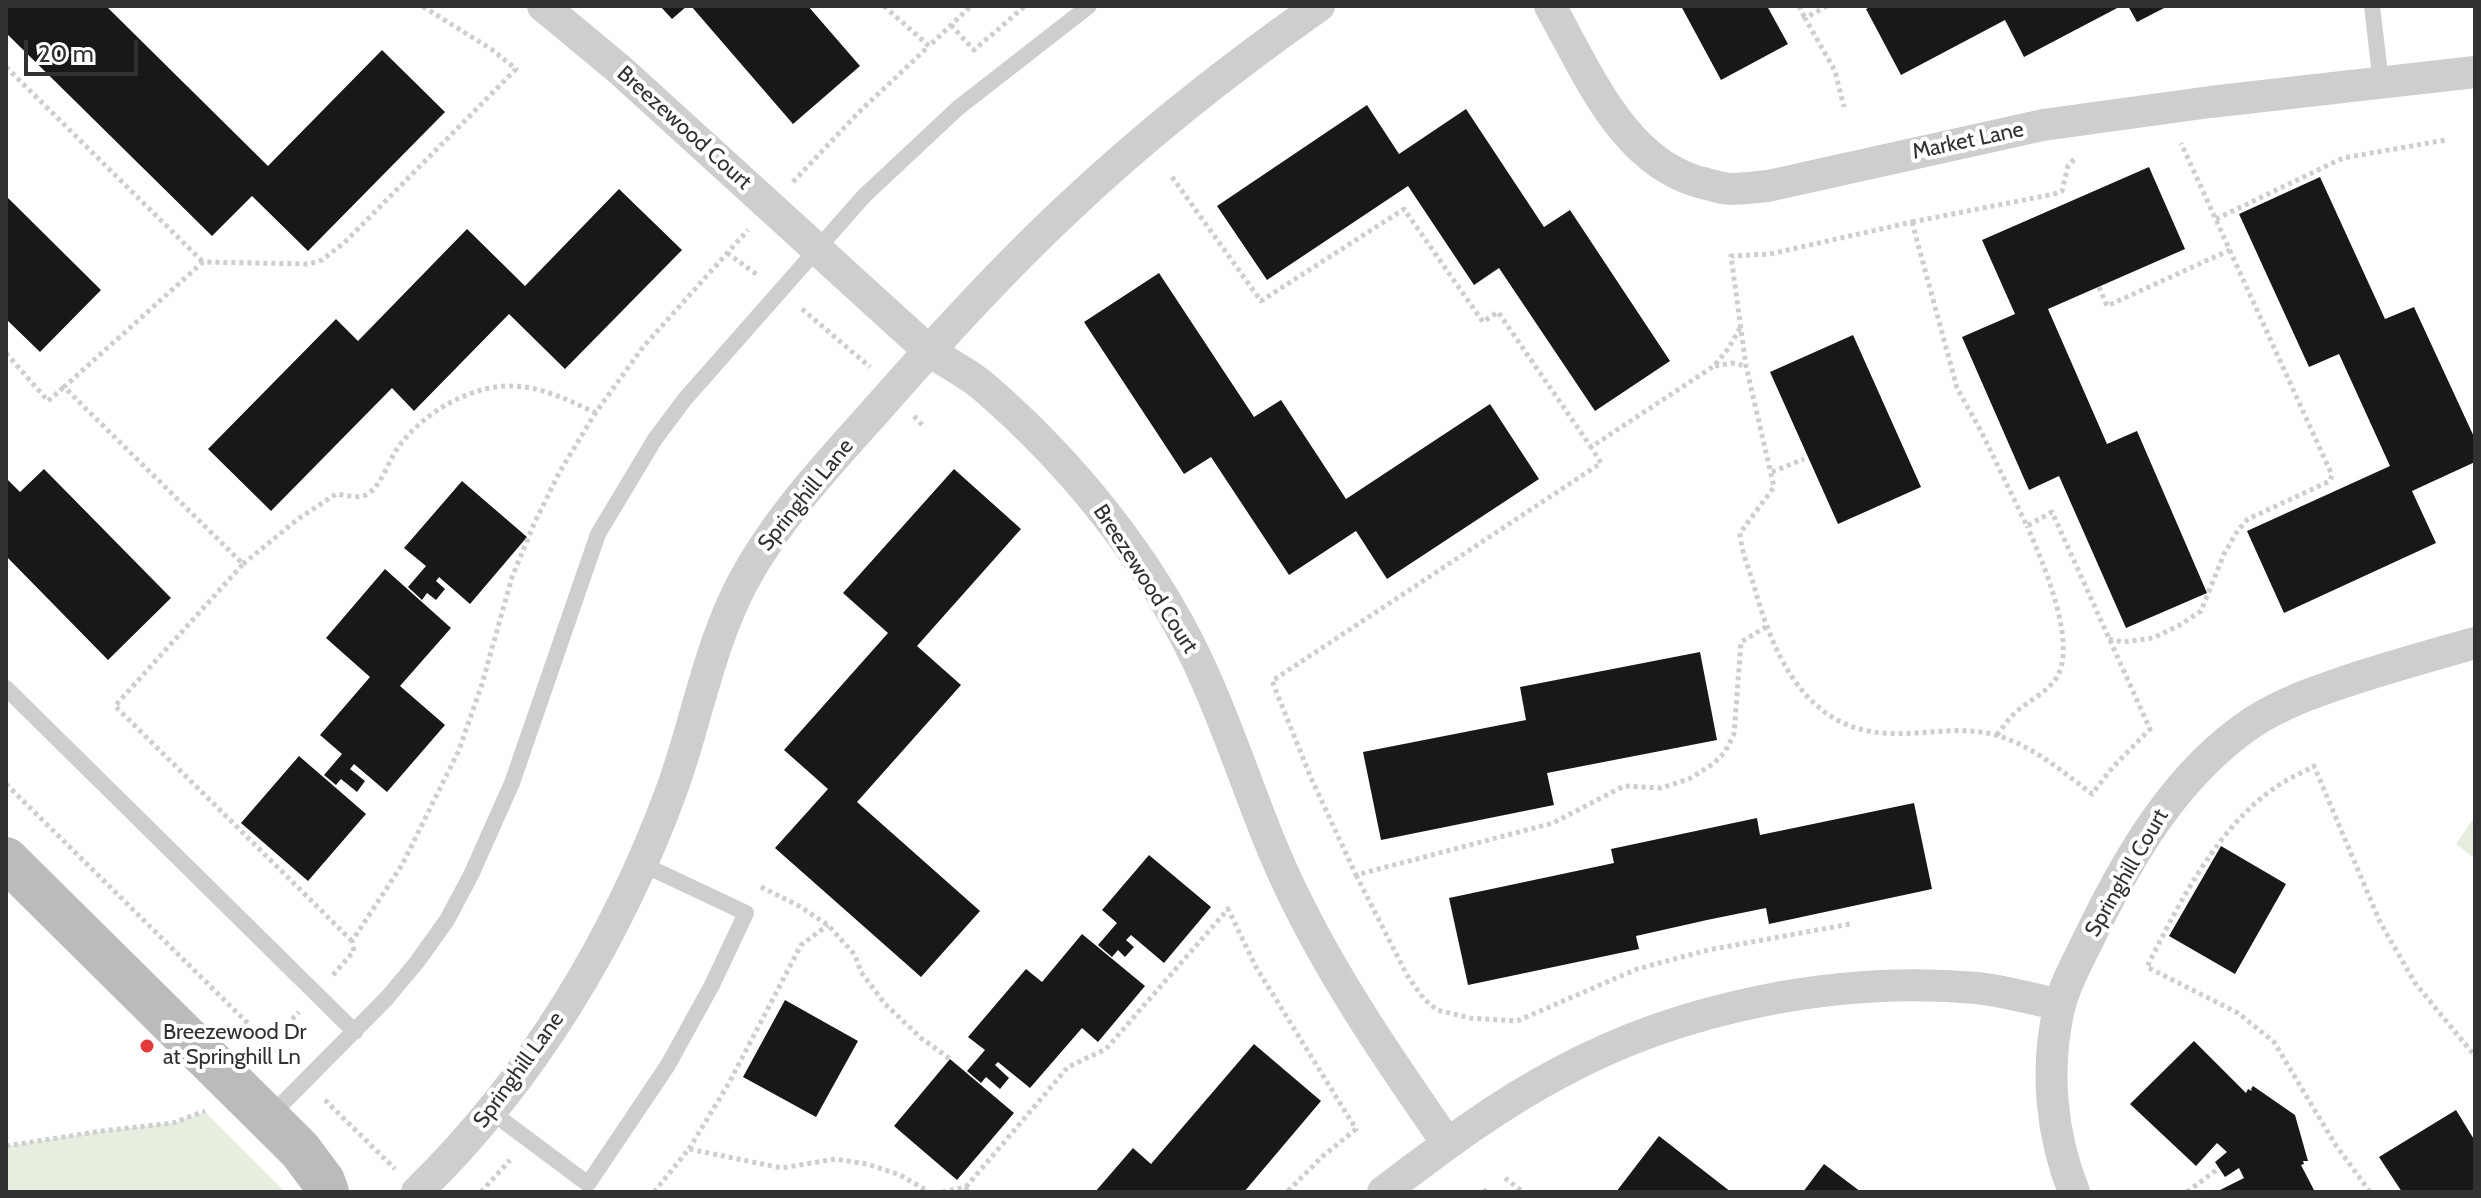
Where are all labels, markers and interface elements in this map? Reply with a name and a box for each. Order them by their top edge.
scale bar [28,24,142,74]
text: 20 m [38,39,94,68]
street label: Breezewood Court [611,61,757,195]
street label: Market Lane [1910,116,2026,166]
street label: Springhill Lane [753,433,859,557]
street label: Breezewood Court [1087,500,1203,658]
street label: Springhill Court [2080,804,2174,942]
street label: Springhill Lane [468,1007,570,1133]
place label: Breezewood Dr at Springhill Ln [163,1020,307,1072]
marker: Breezewood Dr at Springhill Ln [138,1037,156,1055]

